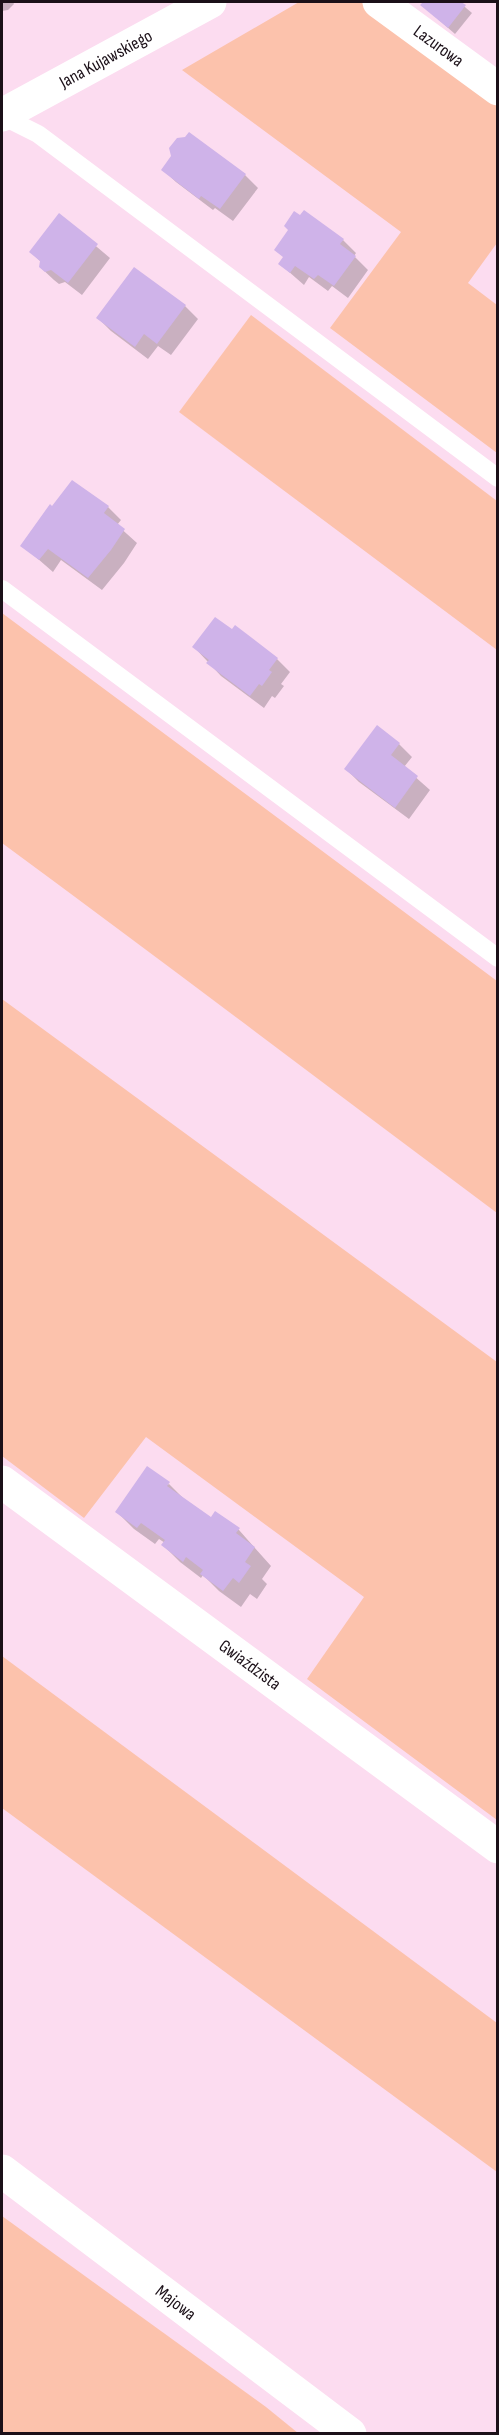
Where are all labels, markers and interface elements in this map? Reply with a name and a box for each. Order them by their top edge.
street label: Lazurowa [409,21,468,71]
street label: Jana Kujawskiego [55,25,156,93]
street label: Gwiaździsta [215,1635,285,1695]
street label: Majowa [151,2281,200,2325]

